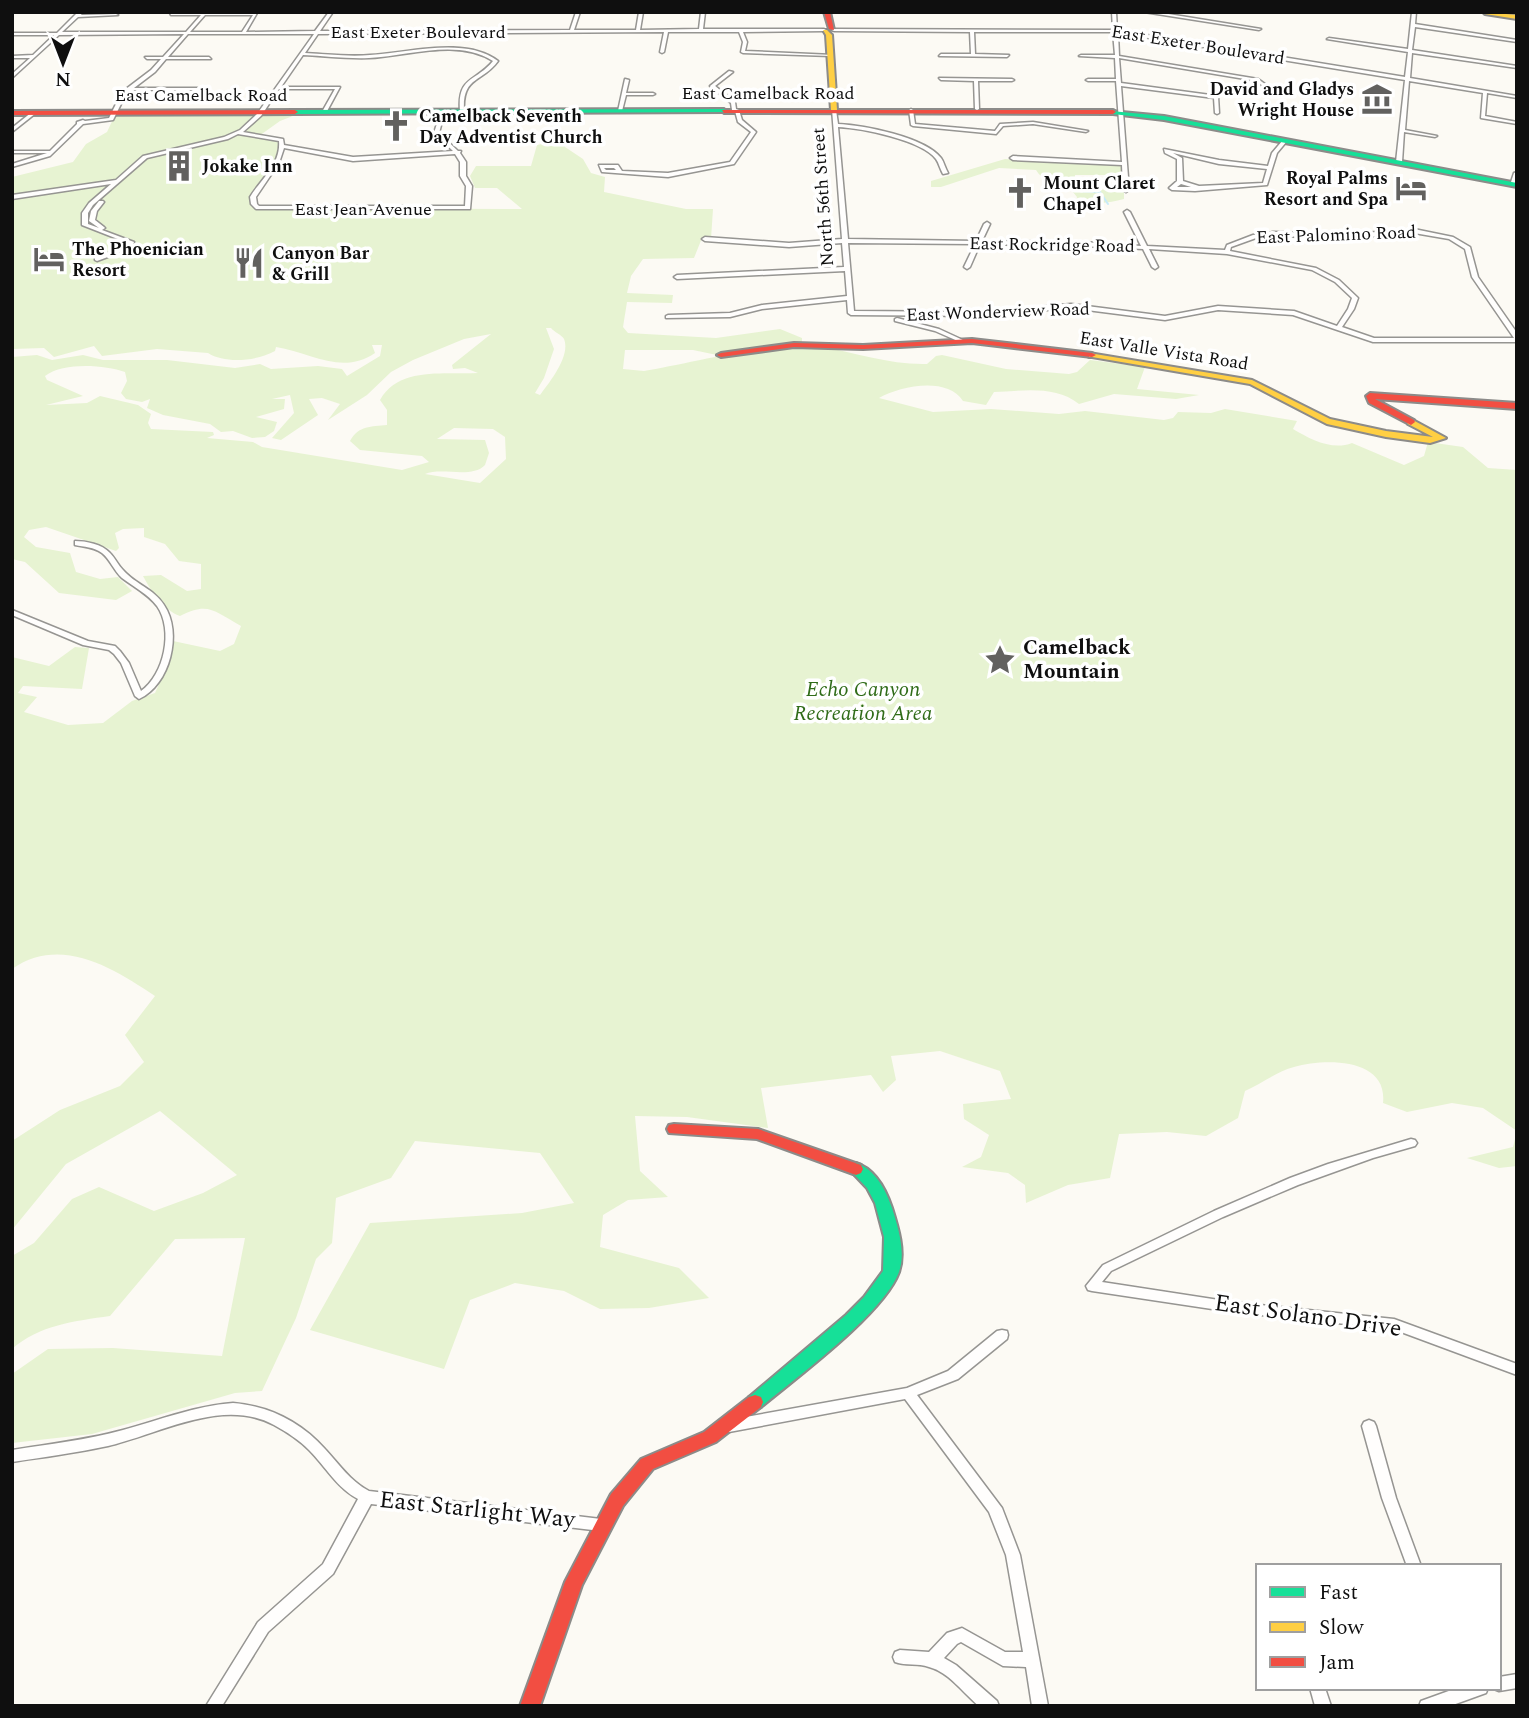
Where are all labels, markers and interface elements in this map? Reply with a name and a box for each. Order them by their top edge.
street label: East Exeter Boulevard [1109,18,1287,72]
street label: East Exeter Boulevard [330,19,506,46]
north arrow [28,28,98,98]
text: N [55,64,71,93]
place label: David and Gladys Wright House [1210,76,1354,124]
street label: East Camelback Road [681,80,855,107]
street label: East Camelback Road [114,82,288,109]
museum icon: David and Gladys Wright House [1360,82,1394,116]
place label: Camelback Seventh Day Adventist Church [419,103,603,151]
church icon: Camelback Seventh Day Adventist Church [379,109,413,143]
street label: North 56th Street [805,127,841,267]
building icon: Jokake Inn [162,149,196,183]
place label: Jokake Inn [202,153,293,180]
place label: Royal Palms Resort and Spa [1264,165,1389,213]
place label: Mount Claret Chapel [1043,170,1155,218]
hotel icon: Royal Palms Resort and Spa [1394,171,1428,205]
church icon: Mount Claret Chapel [1003,176,1037,210]
street label: East Jean Avenue [294,196,432,223]
street label: East Palomino Road [1255,219,1417,251]
street label: East Rockridge Road [969,230,1135,260]
place label: The Phoenician Resort [72,236,204,284]
place label: Canyon Bar & Grill [272,240,369,288]
hotel icon: The Phoenician Resort [32,242,66,276]
restaurant icon: Canyon Bar & Grill [232,246,266,280]
street label: East Wonderview Road [906,295,1090,329]
street label: East Valle Vista Road [1078,324,1250,378]
place label: Camelback Mountain [1023,632,1131,688]
place icon: Camelback Mountain [983,643,1017,677]
park label: Echo Canyon Recreation Area [794,674,933,730]
street label: East Solano Drive [1212,1285,1404,1347]
street label: East Starlight Way [377,1482,578,1538]
legend [1256,1564,1501,1690]
text: Fast [1319,1577,1358,1609]
text: Slow [1319,1612,1365,1644]
text: Jam [1319,1647,1355,1679]

